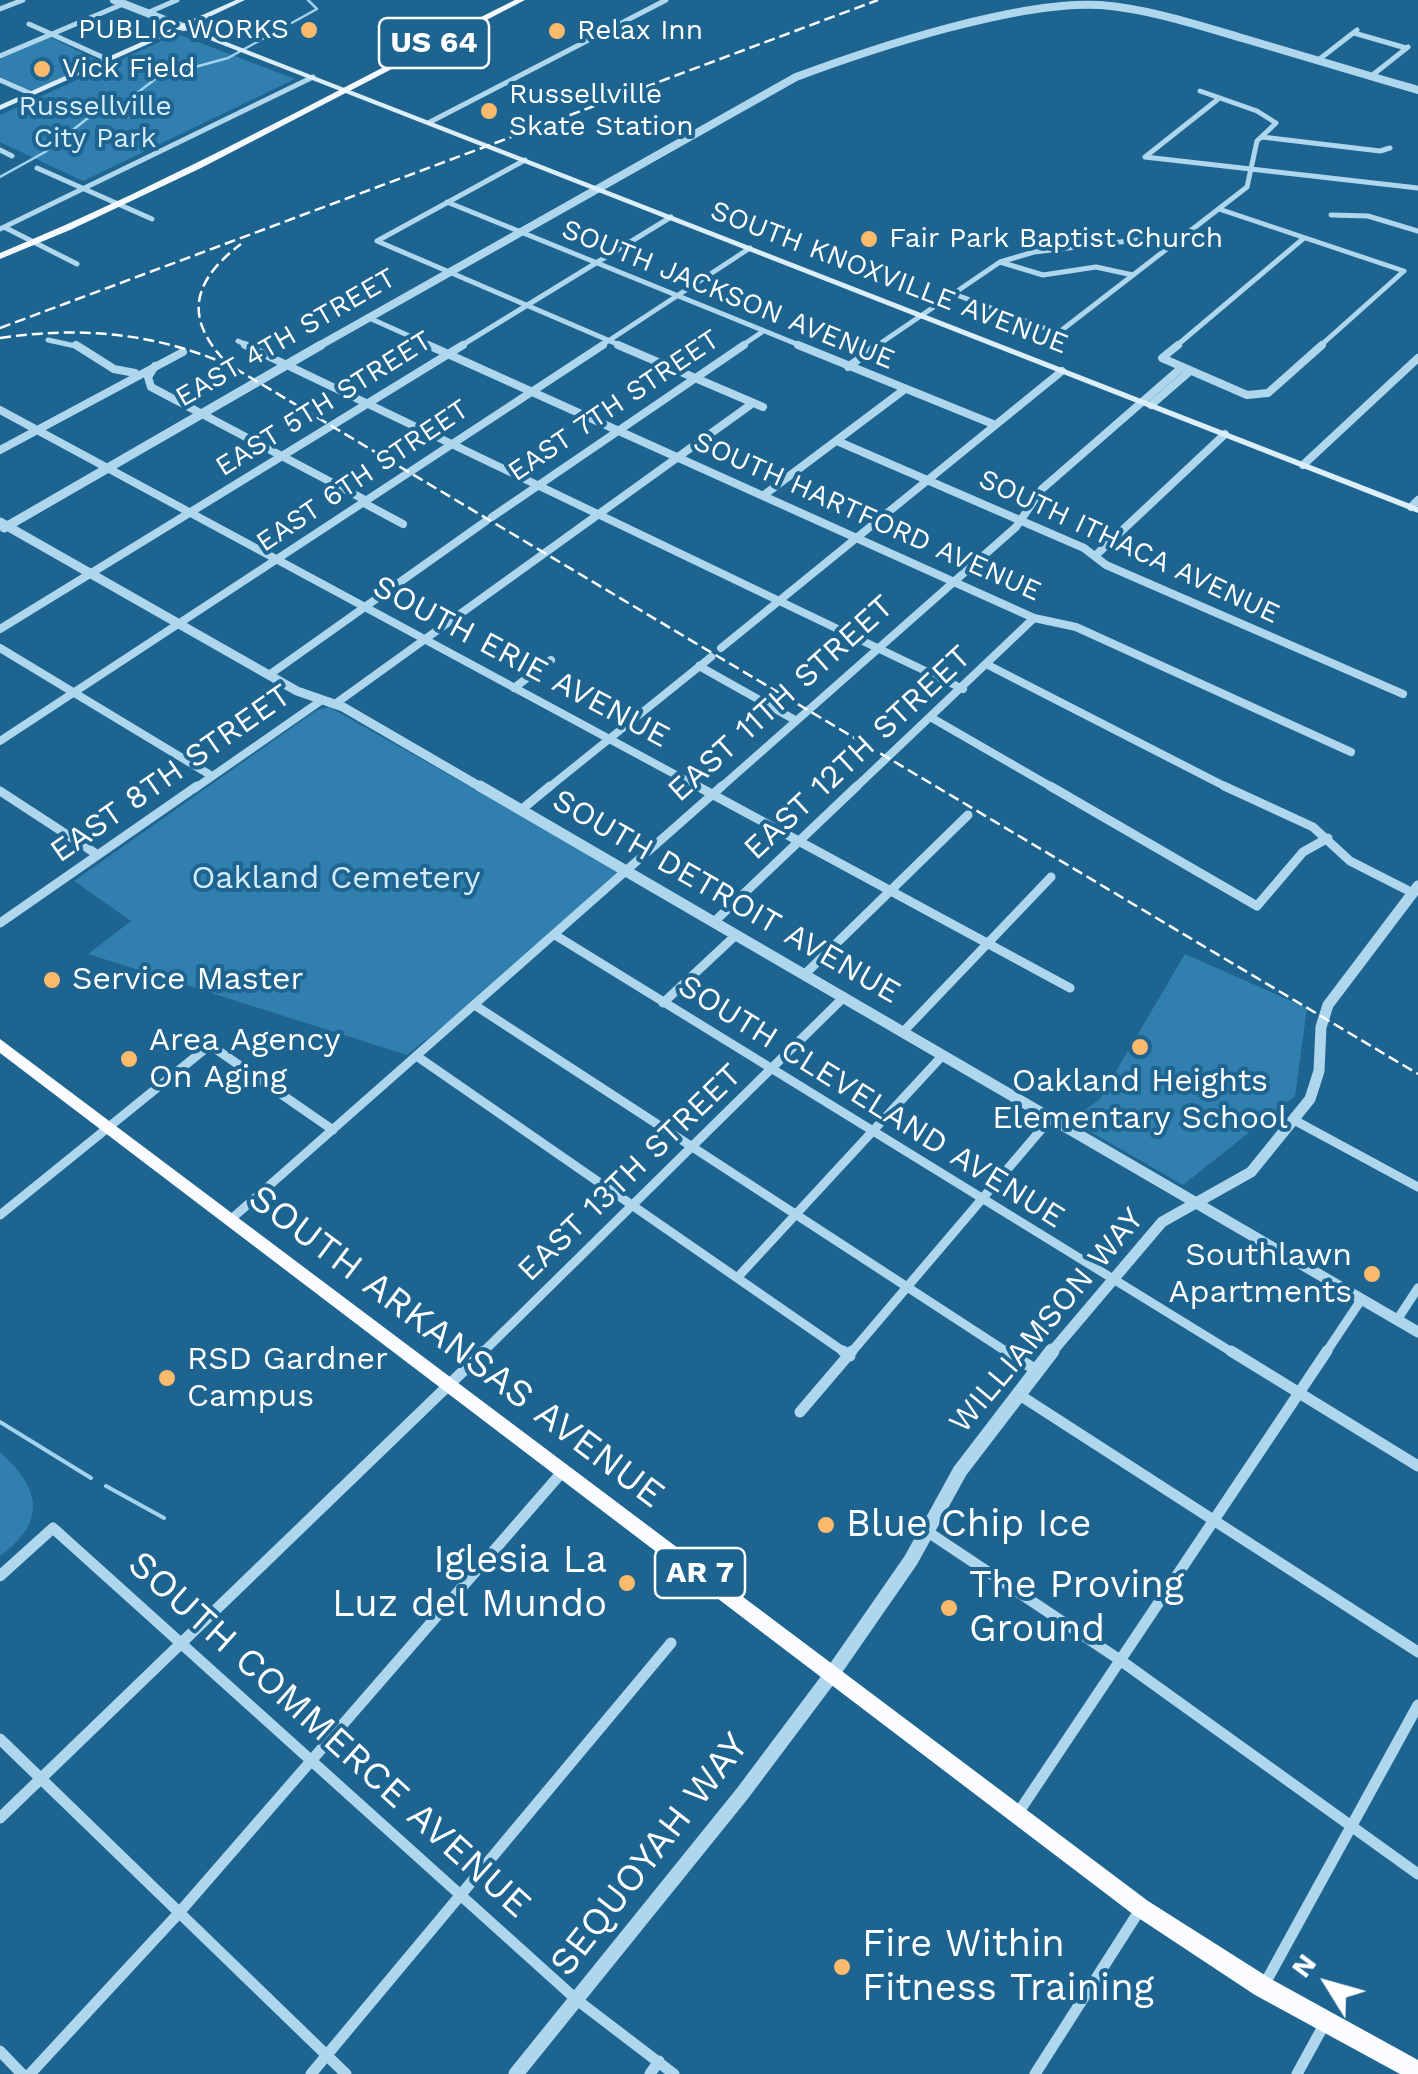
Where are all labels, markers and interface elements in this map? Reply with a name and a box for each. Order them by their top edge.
place label: PUBLIC WORKS [78,13,289,47]
place label: Relax Inn [577,14,703,48]
road number: US 64 [379,18,489,68]
marker: PUBLIC WORKS [298,19,320,41]
marker: Relax Inn [546,20,568,42]
place label: Vick Field [62,52,196,86]
marker: Vick Field [31,58,53,80]
place label: Russellville Skate Station [509,78,694,144]
park label: Russellville City Park [18,90,172,156]
marker: Russellville Skate Station [478,100,500,122]
street label: SOUTH KNOXVILLE AVENUE [706,194,1072,362]
street label: SOUTH JACKSON AVENUE [557,213,899,377]
place label: Fair Park Baptist Church [889,222,1223,256]
marker: Fair Park Baptist Church [858,228,880,250]
street label: EAST 4TH STREET [170,261,402,415]
street label: EAST 7TH STREET [502,323,726,489]
street label: EAST 5TH STREET [210,324,438,484]
street label: EAST 6TH STREET [250,392,476,560]
street label: SOUTH HARTFORD AVENUE [688,425,1046,609]
street label: SOUTH ITHACA AVENUE [973,463,1285,631]
street label: SOUTH ERIE AVENUE [366,568,676,756]
street label: EAST 11TH STREET [660,588,902,810]
street label: EAST 12TH STREET [737,638,979,868]
street label: EAST 8TH STREET [43,677,299,871]
street label: SOUTH DETROIT AVENUE [545,782,907,1012]
park label: Oakland Cemetery [191,860,481,898]
place label: Service Master [72,961,304,999]
street label: SOUTH CLEVELAND AVENUE [671,967,1071,1237]
marker: Service Master [41,969,63,991]
place label: Area Agency On Aging [149,1022,340,1097]
marker: Oakland Heights Elementary School [1129,1036,1151,1058]
marker: Area Agency On Aging [118,1048,140,1070]
street label: EAST 13TH STREET [510,1056,750,1290]
place label: Oakland Heights Elementary School [992,1063,1288,1138]
street label: SOUTH ARKANSAS AVENUE [239,1176,673,1518]
street label: WILLIAMSON WAY [942,1201,1152,1441]
place label: Southlawn Apartments [1168,1237,1352,1312]
marker: Southlawn Apartments [1361,1263,1383,1285]
place label: RSD Gardner Campus [187,1341,388,1416]
marker: RSD Gardner Campus [156,1367,178,1389]
place label: Blue Chip Ice [846,1502,1091,1548]
marker: Blue Chip Ice [815,1514,837,1536]
place label: Iglesia La Luz del Mundo [332,1538,607,1628]
street label: SOUTH COMMERCE AVENUE [118,1542,540,1928]
road number: AR 7 [655,1548,745,1598]
place label: The Proving Ground [969,1563,1184,1652]
marker: Iglesia La Luz del Mundo [616,1572,638,1594]
marker: The Proving Ground [938,1597,960,1619]
street label: SEQUOYAH WAY [541,1725,759,1985]
place label: Fire Within Fitness Training [862,1922,1154,2012]
north arrow [1278,1934,1378,2034]
text: N [1284,1947,1323,1984]
marker: Fire Within Fitness Training [831,1956,853,1978]

